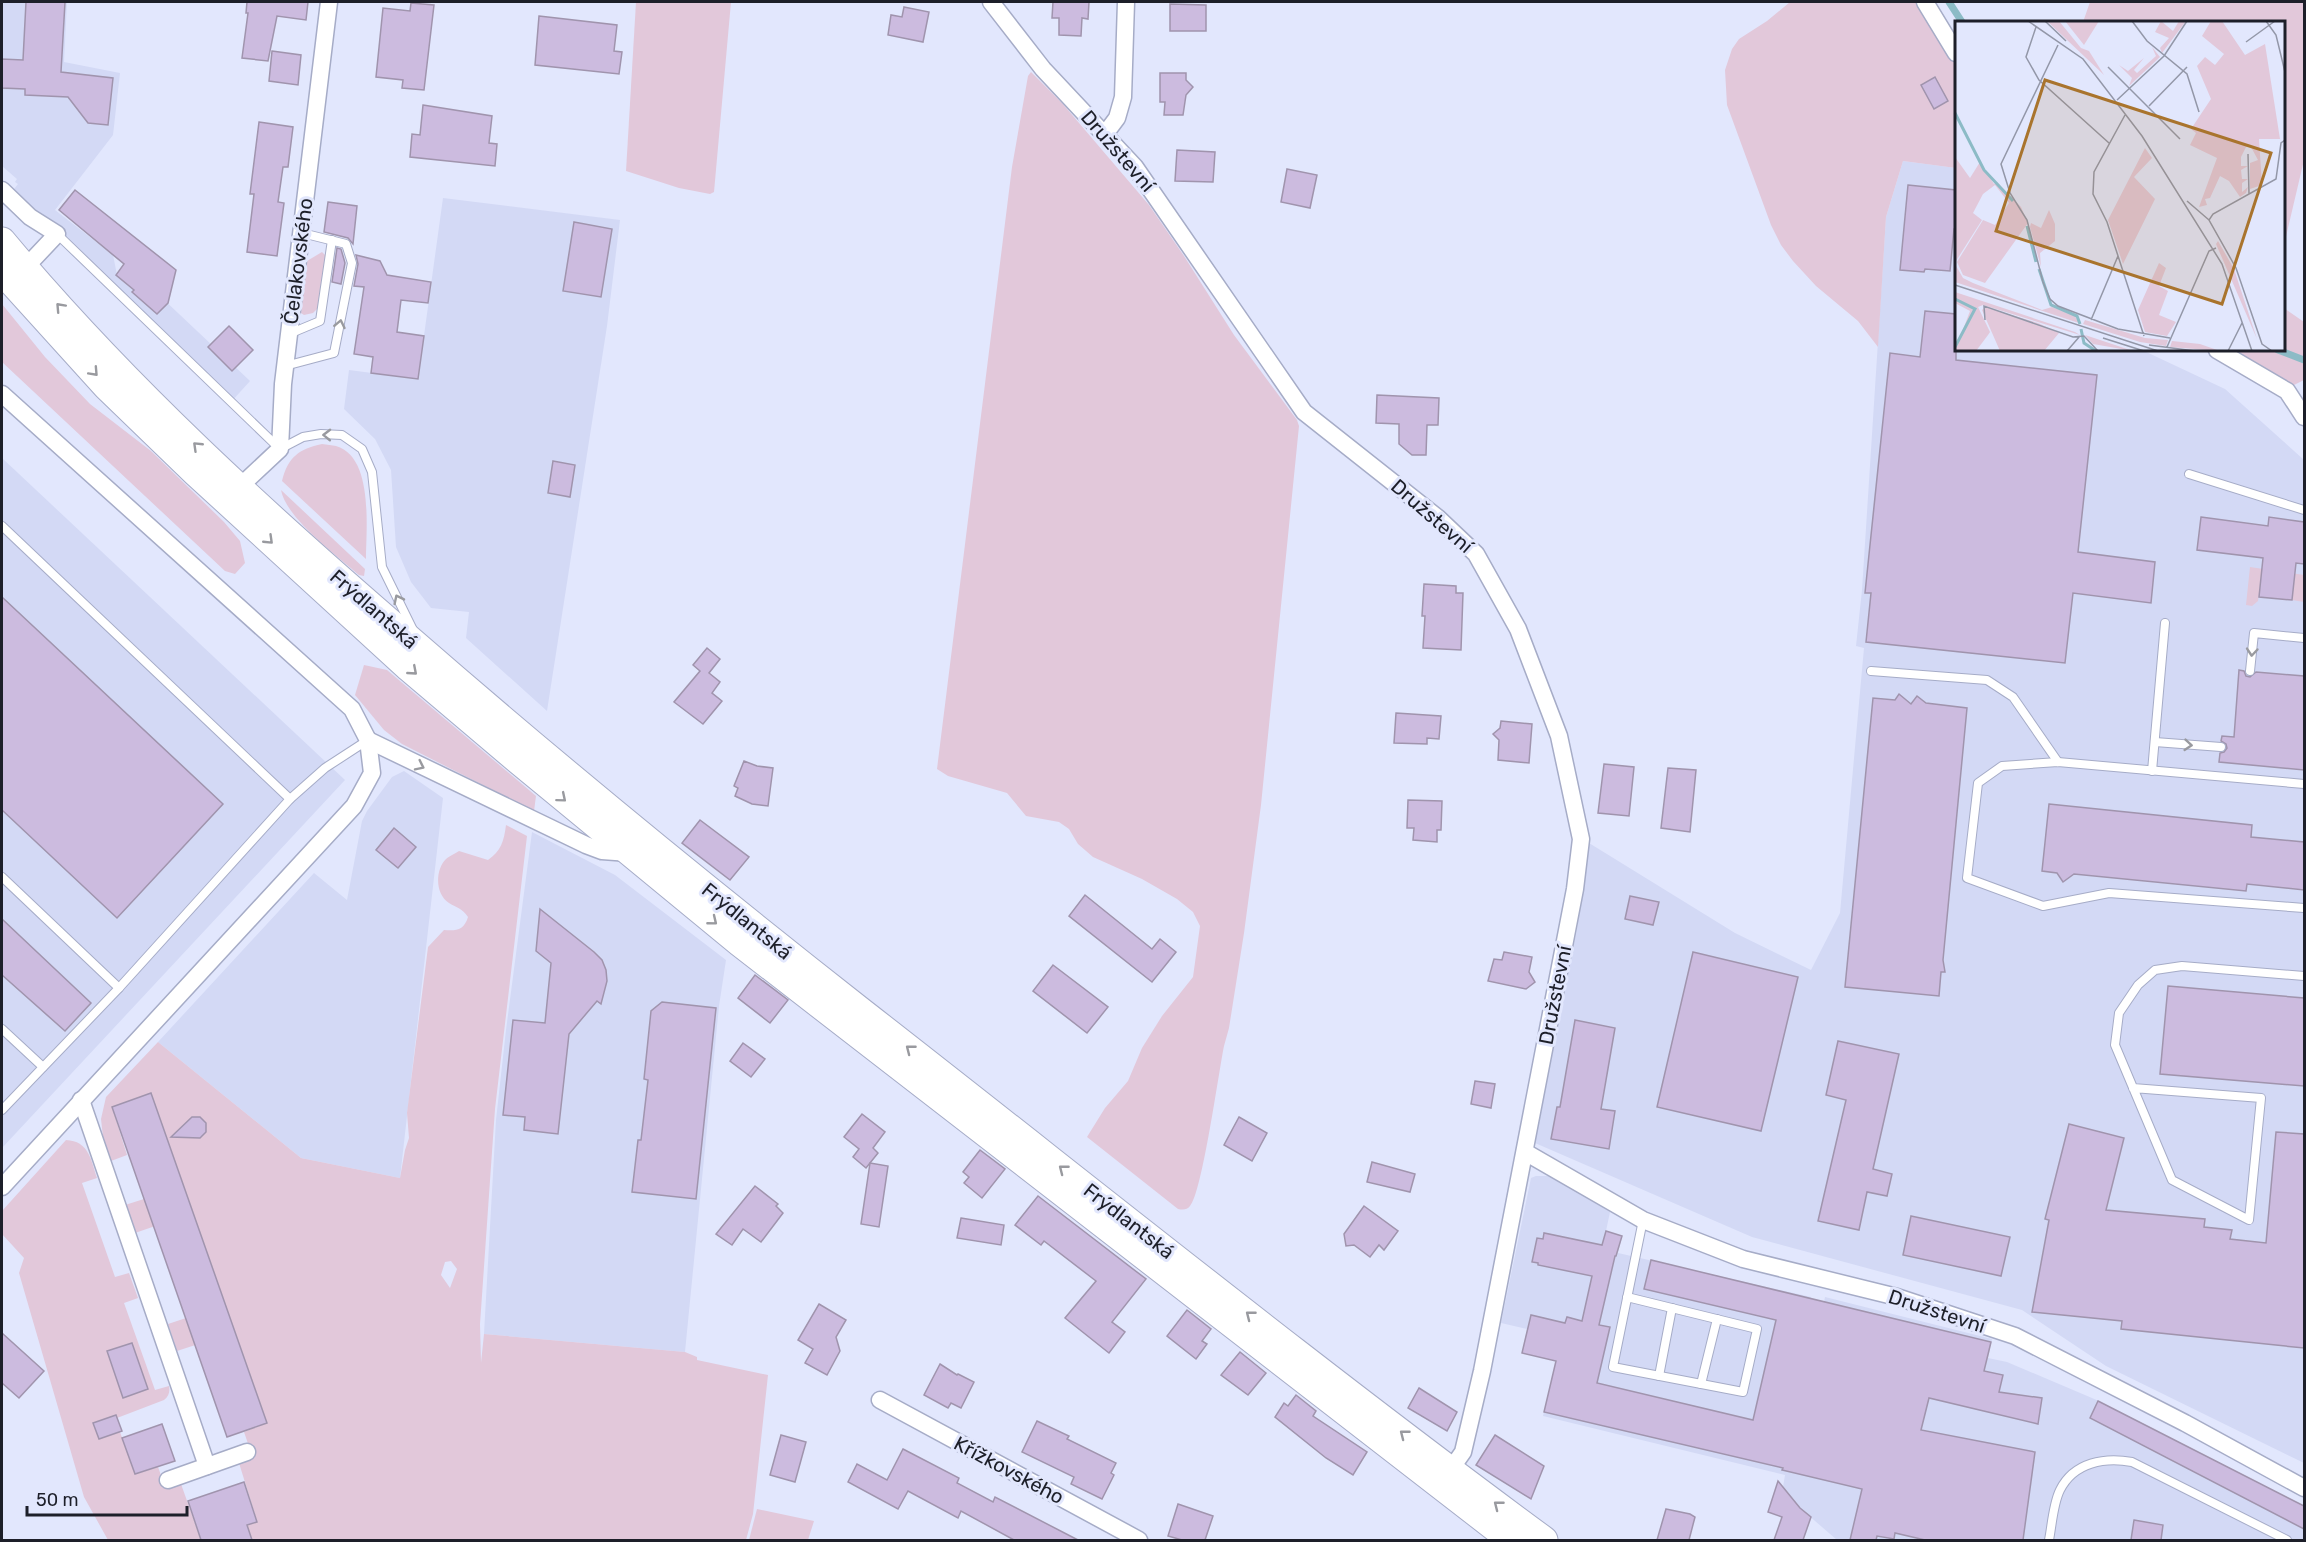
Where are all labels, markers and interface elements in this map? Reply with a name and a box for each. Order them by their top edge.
inset map [1955,21,2285,351]
street label: Družstevní [1076,105,1161,198]
street label: Čelakovského [278,197,318,325]
one-way arrow [57,303,68,314]
one-way arrow [332,320,345,330]
one-way arrow [87,366,98,376]
one-way arrow [323,429,332,441]
one-way arrow [194,442,205,453]
street label: Družstevní [1386,474,1479,559]
one-way arrow [262,533,273,544]
street label: Frýdlantská [325,564,423,654]
one-way arrow [393,594,405,605]
one-way arrow [2246,648,2259,657]
one-way arrow [406,664,417,675]
one-way arrow [2183,738,2192,751]
one-way arrow [414,758,425,770]
one-way arrow [555,790,566,801]
street label: Frýdlantská [697,877,797,965]
one-way arrow [706,914,717,925]
street label: Družstevní [1534,942,1577,1047]
one-way arrow [905,1045,916,1056]
one-way arrow [1059,1165,1070,1176]
street label: Frýdlantská [1079,1178,1179,1264]
street label: Družstevní [1886,1284,1990,1338]
one-way arrow [1246,1311,1257,1322]
one-way arrow [1400,1430,1411,1441]
street label: Křížkovského [950,1431,1068,1509]
scale bar [27,1479,188,1517]
text: 50 m [36,1489,79,1511]
one-way arrow [1493,1502,1504,1513]

